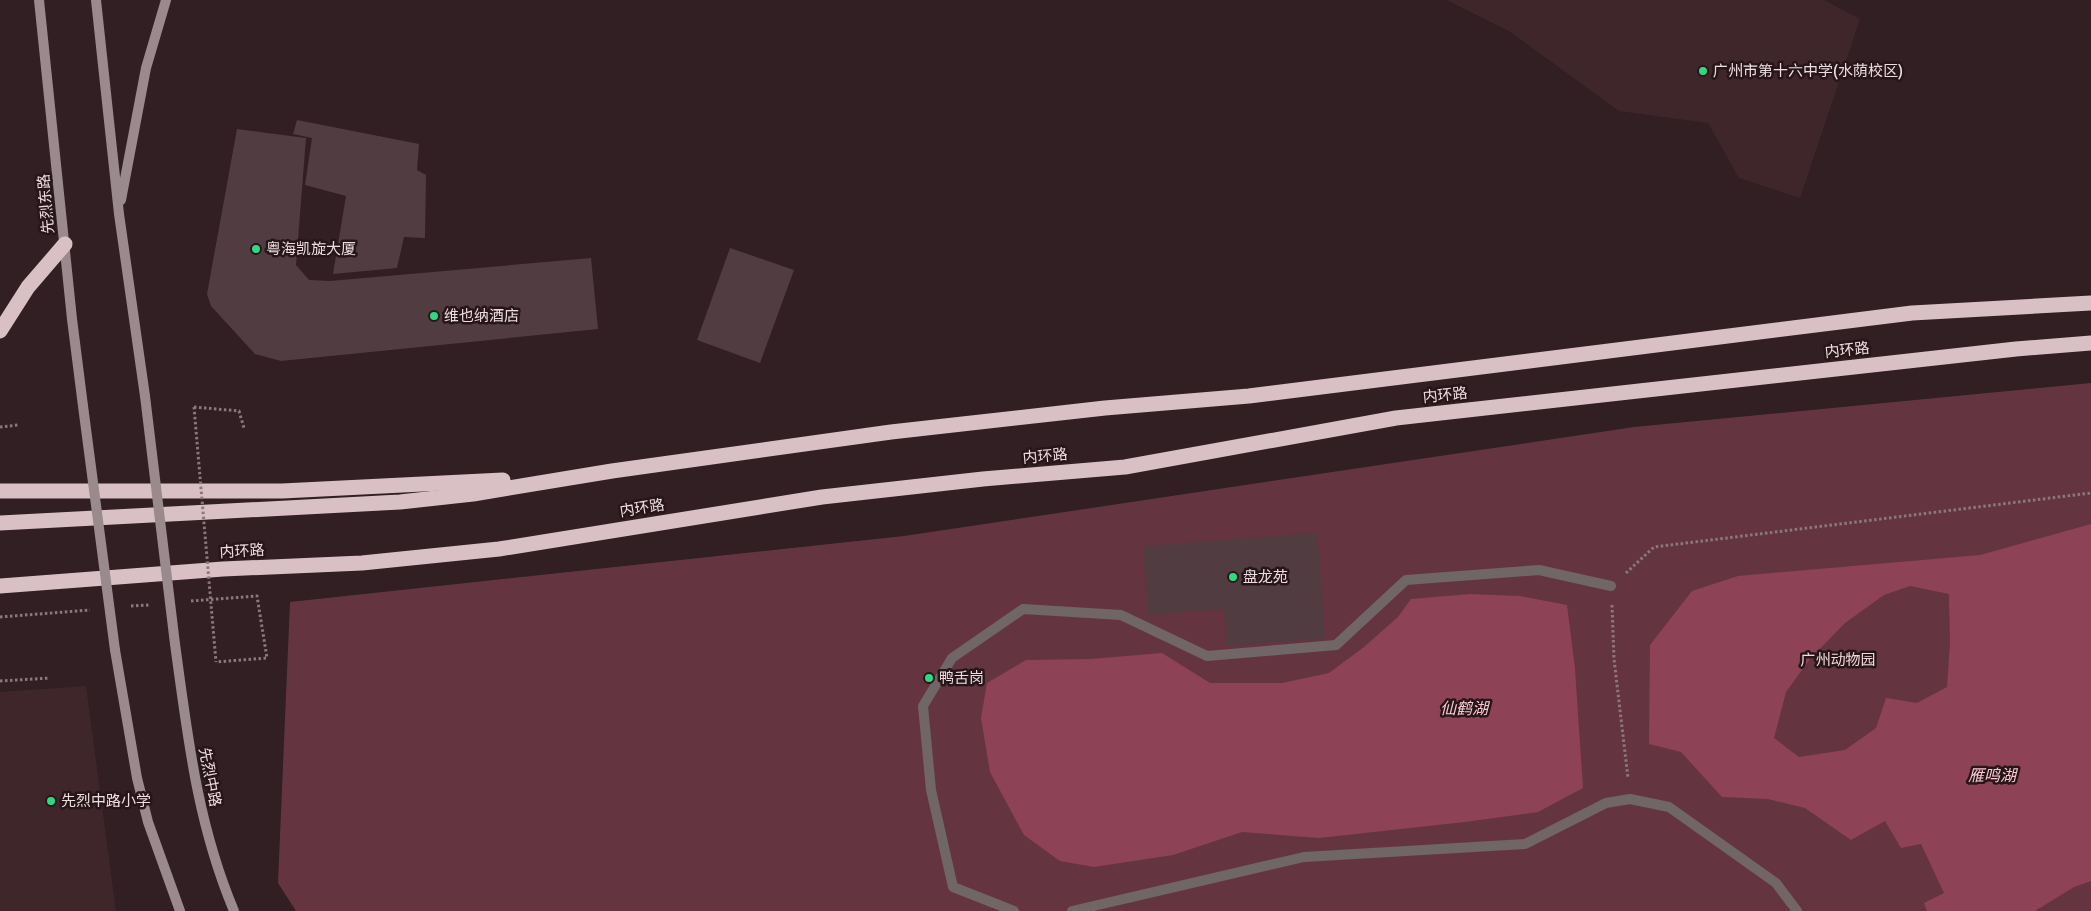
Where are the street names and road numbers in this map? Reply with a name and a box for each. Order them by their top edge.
street label: 先烈东路 [34,173,58,235]
street label: 内环路 [1824,339,1870,361]
street label: 内环路 [1422,384,1468,406]
street label: 内环路 [1022,445,1068,467]
street label: 内环路 [618,496,666,520]
street label: 内环路 [219,541,265,561]
street label: 先烈中路 [195,746,225,808]

